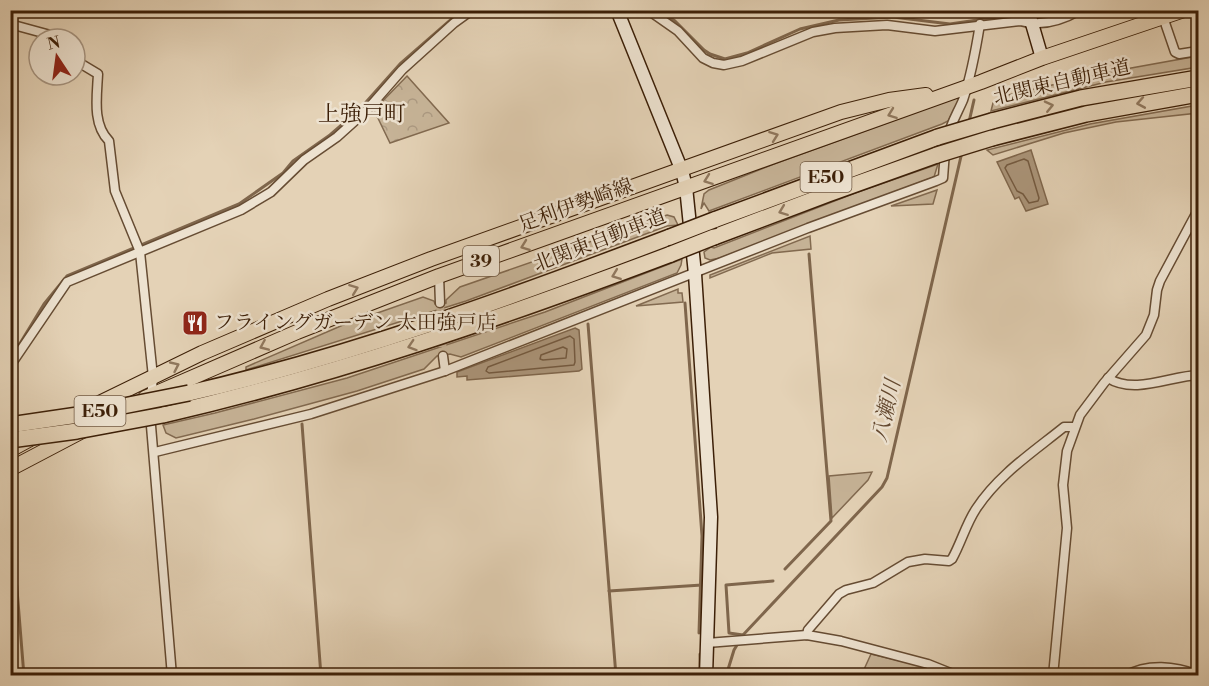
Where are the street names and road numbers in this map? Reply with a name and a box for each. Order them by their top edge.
street label: 北関東自動車道 [991,55,1133,111]
road number: E50 [800,162,852,192]
street label: 足利伊勢崎線 [515,174,637,238]
street label: 北関東自動車道 [530,204,670,278]
road number: 39 [463,246,499,276]
road number: E50 [74,396,126,426]

